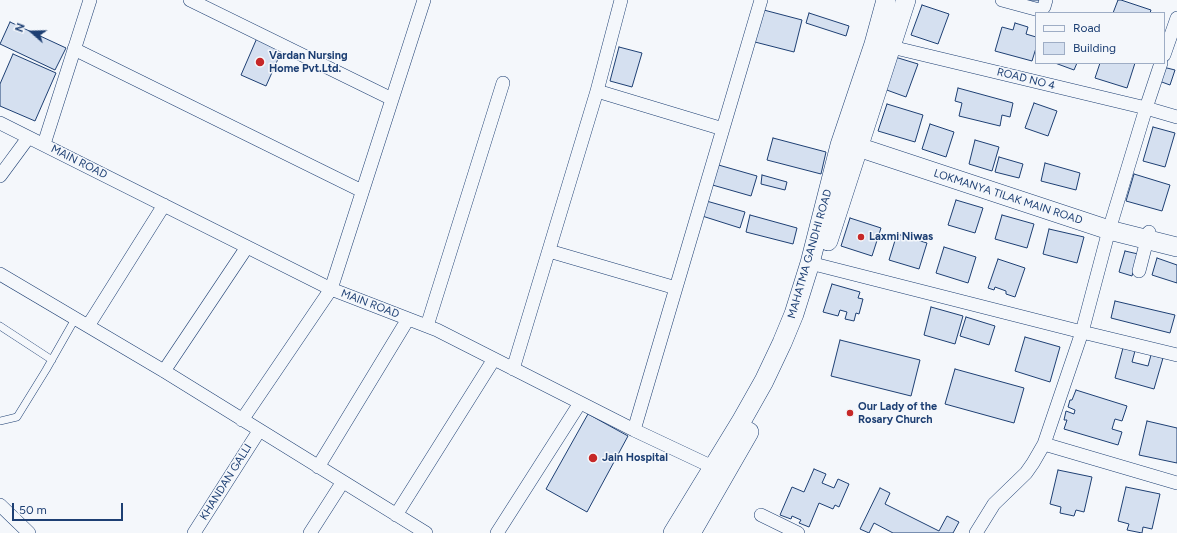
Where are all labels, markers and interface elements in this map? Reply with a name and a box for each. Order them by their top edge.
north arrow [12,12,52,52]
legend [1035,12,1165,64]
text: Road [1073,21,1101,35]
text: N [13,22,28,34]
text: Building [1073,41,1116,55]
place label: Vardan Nursing Home Pvt.Ltd. [269,49,348,75]
marker: Vardan Nursing Home Pvt.Ltd. [254,56,266,68]
street label: ROAD NO 4 [995,65,1057,93]
street label: MAIN ROAD [49,142,109,182]
street label: LOKMANYA TILAK MAIN ROAD [932,167,1084,227]
street label: MAHATMA GANDHI ROAD [785,188,835,320]
place label: Laxmi Niwas [869,230,933,244]
marker: Laxmi Niwas [856,232,866,242]
street label: MAIN ROAD [339,287,401,321]
place label: Our Lady of the Rosary Church [858,400,937,426]
marker: Our Lady of the Rosary Church [845,408,855,418]
street label: KHANDAN GALLI [197,441,255,523]
place label: Jain Hospital [602,451,668,465]
marker: Jain Hospital [587,452,599,464]
scale bar [14,495,125,521]
text: 50 m [19,503,47,517]

